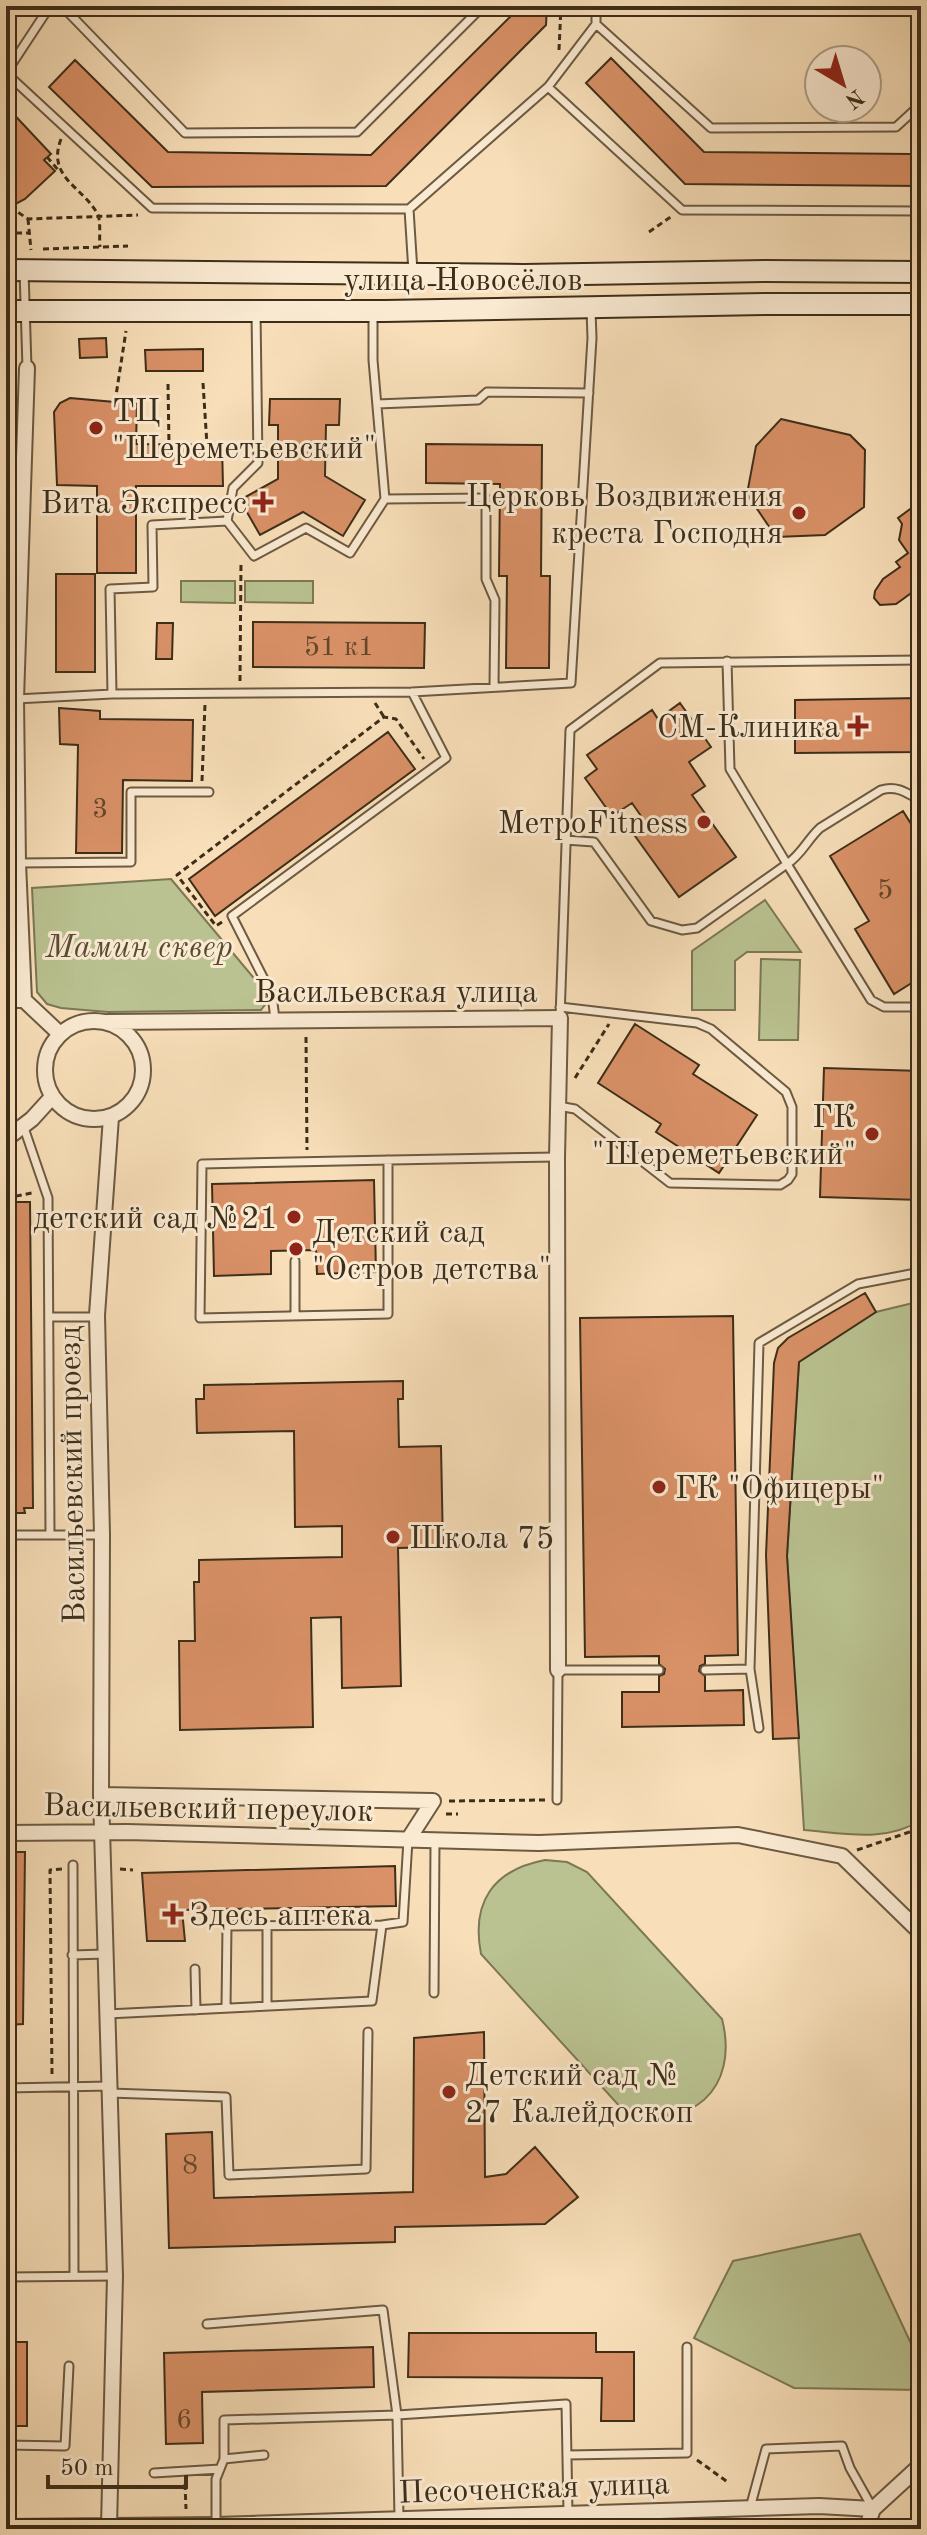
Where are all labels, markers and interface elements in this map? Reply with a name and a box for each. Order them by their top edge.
north arrow [803,44,883,124]
text: N [841,84,867,112]
street label: улица Новосёлов [343,266,583,298]
place label: ТЦ "Шереметьевский" [112,397,376,466]
marker: ТЦ "Шереметьевский" [87,419,105,437]
place label: Церковь Воздвижения креста Господня [466,482,783,551]
place label: Вита Экспресс [41,489,247,521]
marker: Вита Экспресс [254,493,272,511]
marker: Церковь Воздвижения креста Господня [790,504,808,522]
house number: 51 к1 [304,634,374,662]
place label: СМ-Клиника [657,713,840,745]
marker: СМ-Клиника [847,715,869,737]
house number: 3 [92,796,108,824]
place label: МетроFitness [498,809,688,841]
marker: МетроFitness [695,813,713,831]
house number: 5 [877,877,893,905]
park label: Мамин сквер [44,933,233,965]
street label: Васильевская улица [254,978,538,1010]
place label: ГК "Шереметьевский" [592,1103,856,1172]
marker: ГК "Шереметьевский" [863,1125,881,1143]
place label: детский сад №21 [33,1204,278,1236]
marker: детский сад №21 [285,1208,303,1226]
place label: Детский сад "Остров детства" [312,1218,551,1287]
marker: Детский сад "Остров детства" [287,1240,305,1258]
street label: Васильевский проезд [55,1325,93,1624]
place label: ГК "Офицеры" [675,1474,884,1506]
marker: ГК "Офицеры" [650,1478,668,1496]
place label: Школа 75 [409,1524,554,1556]
marker: Школа 75 [384,1528,402,1546]
street label: Васильевский переулок [43,1791,373,1829]
place label: Здесь аптека [189,1901,372,1933]
marker: Здесь аптека [164,1905,182,1923]
place label: Детский сад № 27 Калейдоскоп [465,2061,693,2130]
marker: Детский сад № 27 Калейдоскоп [440,2083,458,2101]
house number: 8 [182,2152,198,2180]
house number: 6 [176,2407,192,2435]
scale bar [48,2439,186,2489]
text: 50 m [60,2457,114,2481]
street label: Песоченская улица [398,2469,670,2511]

